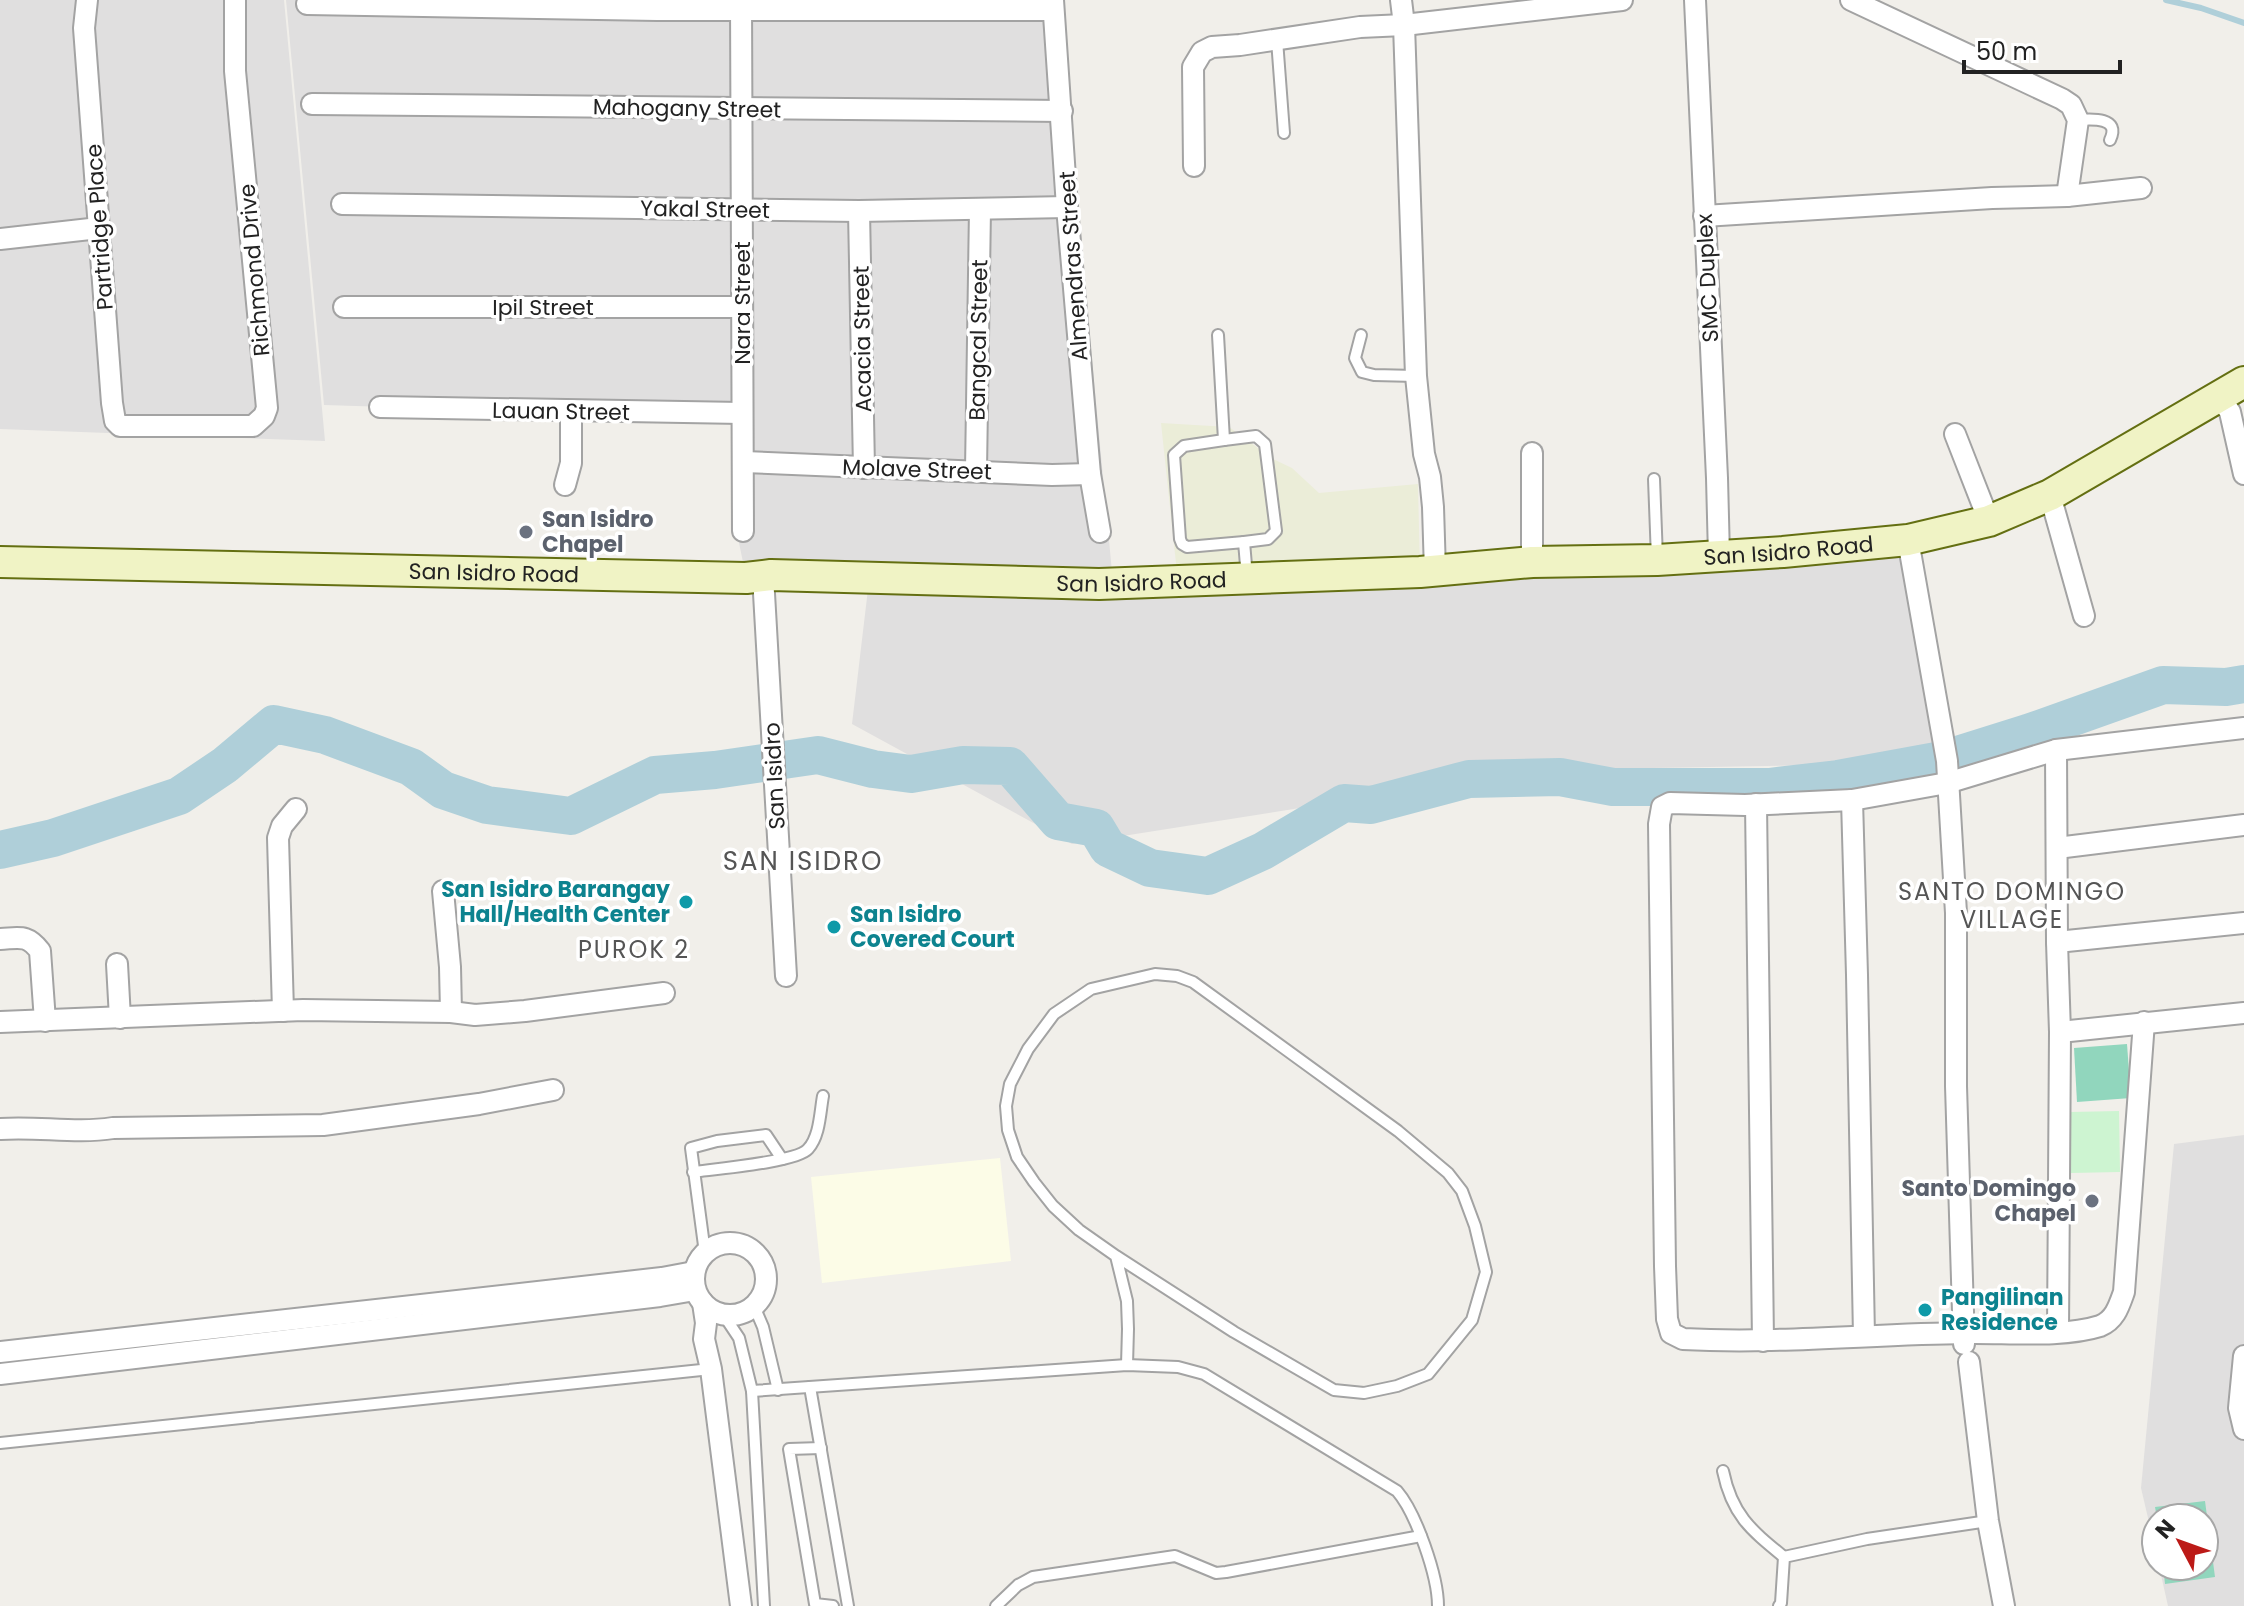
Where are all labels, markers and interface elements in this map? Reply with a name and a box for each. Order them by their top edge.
scale bar [1964,24,2120,74]
text: 50 m [1976,35,2037,68]
street label: Mahogany Street [592,91,781,126]
street label: Partridge Place [78,143,121,311]
street label: Almendras Street [1051,170,1096,362]
street label: Richmond Drive [232,182,277,357]
street label: Yakal Street [640,193,770,226]
street label: SMC Duplex [1689,212,1726,343]
street label: Nara Street [727,241,758,365]
street label: Bangcal Street [962,259,995,421]
street label: Acacia Street [846,265,879,413]
street label: Ipil Street [492,292,594,323]
street label: Lauan Street [492,395,630,428]
street label: Molave Street [842,451,992,488]
place label: San Isidro Chapel [542,504,654,560]
marker: San Isidro Chapel [517,523,535,541]
street label: San Isidro Road [1703,528,1875,573]
street label: San Isidro Road [408,556,579,590]
street label: San Isidro Road [1056,564,1227,600]
street label: San Isidro [756,722,793,830]
district label: SAN ISIDRO [723,843,883,879]
place label: San Isidro Barangay Hall/Health Center [441,874,670,930]
district label: SANTO DOMINGO VILLAGE [1898,875,2126,936]
marker: San Isidro Barangay Hall/Health Center [677,893,695,911]
place label: San Isidro Covered Court [850,899,1015,955]
marker: San Isidro Covered Court [825,918,843,936]
district label: PUROK 2 [578,933,690,966]
place label: Santo Domingo Chapel [1902,1173,2076,1229]
marker: Santo Domingo Chapel [2083,1192,2101,1210]
place label: Pangilinan Residence [1941,1282,2064,1338]
marker: Pangilinan Residence [1916,1301,1934,1319]
north arrow [2140,1502,2220,1582]
text: N [2148,1513,2182,1546]

